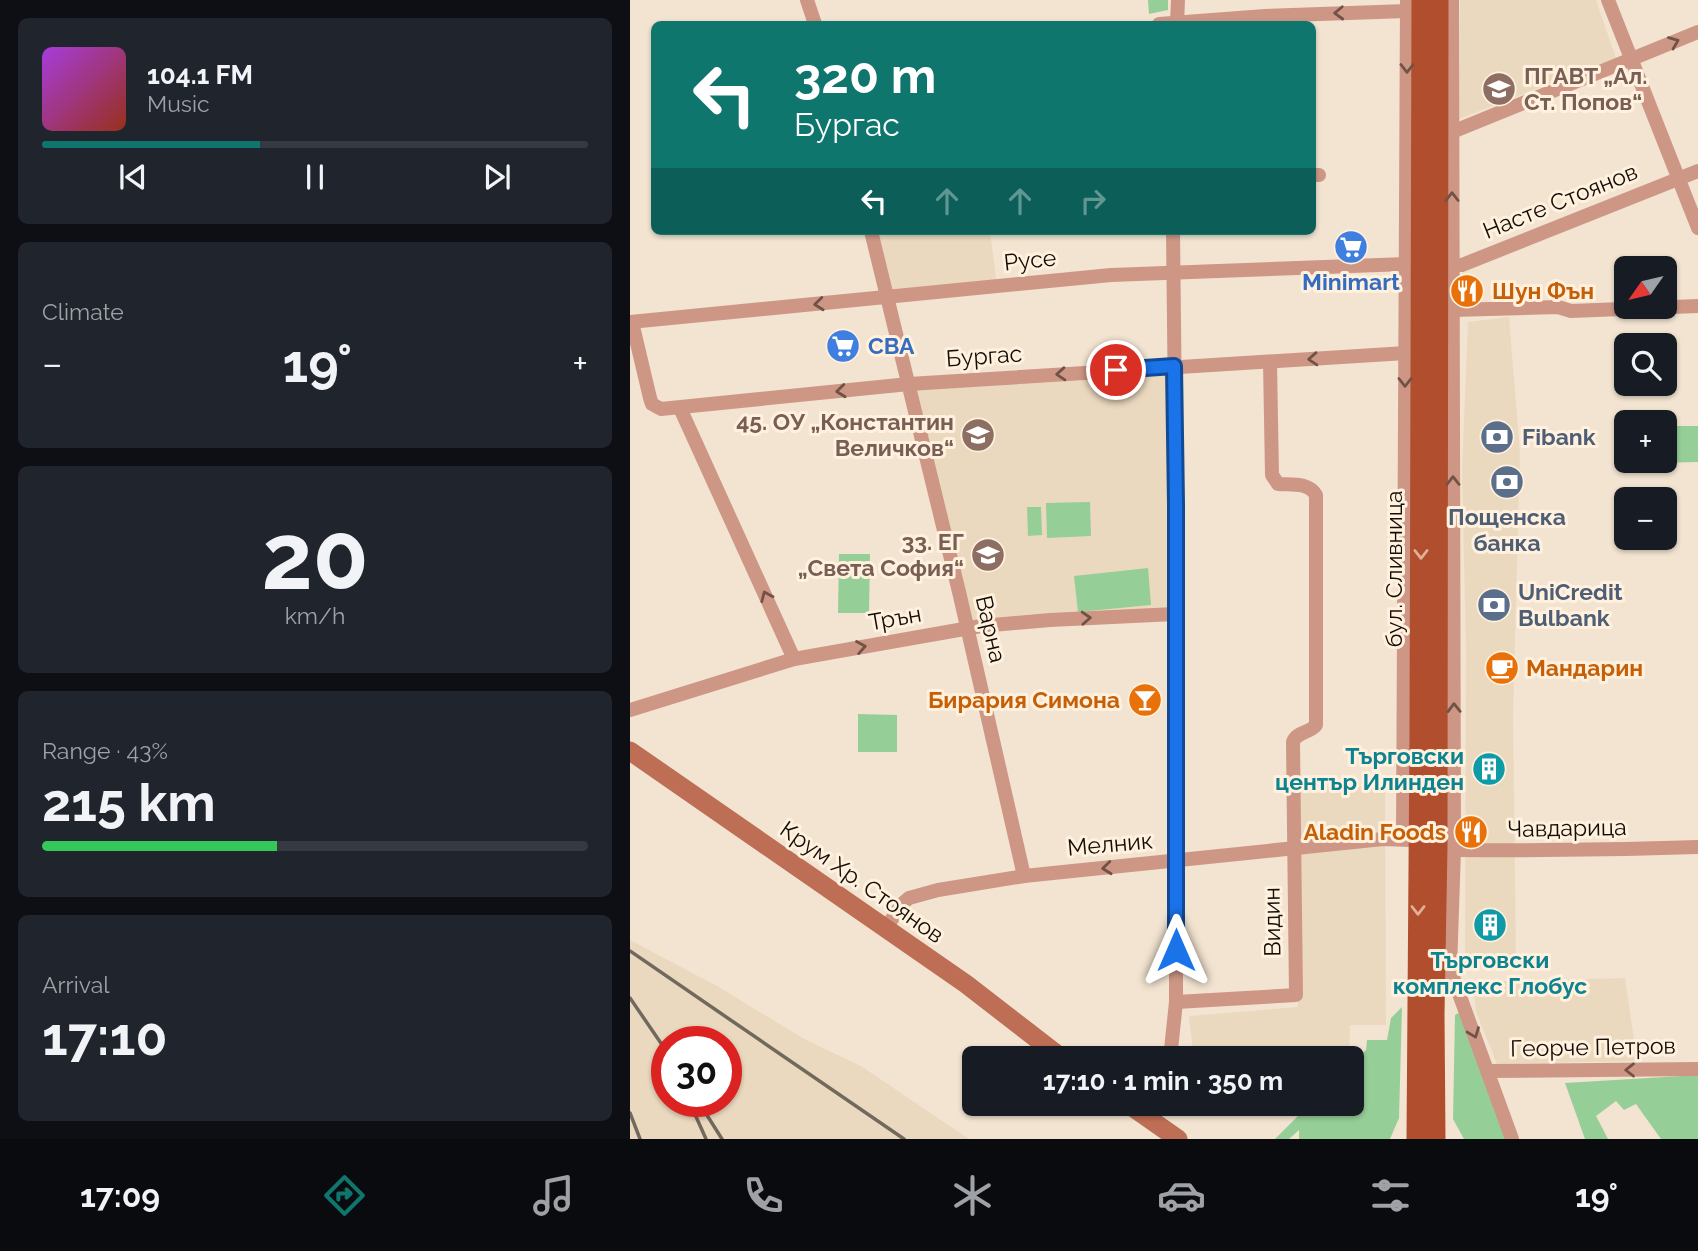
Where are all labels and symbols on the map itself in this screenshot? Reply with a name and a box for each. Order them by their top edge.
one-way arrow [1333,6,1344,21]
one-way arrow [1668,37,1680,51]
place label: ПГАВТ „Ал. Ст. Попов“ [1524,62,1647,115]
one-way arrow [1399,63,1415,74]
school or university icon: ПГАВТ „Ал. Ст. Попов“ [1480,70,1518,108]
street label: Насте Стоянов [1479,157,1641,244]
one-way arrow [1444,191,1460,201]
supermarket icon: Minimart [1332,228,1370,266]
street label: Русе [1003,243,1057,276]
north arrow [1614,256,1676,318]
place label: Minimart [1302,268,1400,295]
restaurant icon: Шун Фън [1448,272,1486,310]
place label: Шун Фън [1492,277,1594,304]
one-way arrow [814,296,825,311]
supermarket icon: CBA [824,327,862,365]
place label: CBA [868,332,915,359]
street label: Бургас [945,339,1023,372]
pin [1086,340,1146,400]
one-way arrow [1307,351,1318,366]
one-way arrow [1056,366,1067,381]
one-way arrow [1397,377,1413,387]
one-way arrow [835,383,846,398]
place label: 45. ОУ „Константин Величков“ [736,408,954,461]
school or university icon: 45. ОУ „Константин Величков“ [959,416,997,454]
bank icon: Fibank [1478,418,1516,456]
place label: Fibank [1522,423,1596,450]
bank icon: Пощенска банка [1488,463,1526,501]
one-way arrow [1445,475,1461,486]
street label: бул. Сливница [1380,490,1407,648]
place label: Пощенска банка [1448,503,1566,556]
place label: 33. ЕГ „Света София“ [798,528,964,581]
school or university icon: 33. ЕГ „Света София“ [969,536,1007,574]
one-way arrow [1413,549,1429,560]
place label: UniCredit Bulbank [1518,578,1623,631]
bank icon: UniCredit Bulbank [1475,586,1513,624]
one-way arrow [760,591,774,604]
street label: Варна [971,593,1012,665]
street label: Трън [866,600,923,635]
one-way arrow [1081,611,1092,626]
one-way arrow [855,640,867,655]
cafe icon: Мандарин [1483,649,1521,687]
place label: Мандарин [1526,654,1643,681]
bar icon: Бирария Симона [1126,681,1164,719]
place label: Бирария Симона [928,686,1120,713]
one-way arrow [1446,703,1462,713]
place label: Търговски център Илинден [1275,742,1464,795]
building icon: Търговски център Илинден [1470,750,1508,788]
restaurant icon: Aladin Foods [1452,813,1490,851]
street label: Чавдарица [1507,813,1627,842]
street label: Крум Хр. Стоянов [775,815,949,948]
place label: Aladin Foods [1303,818,1446,845]
street label: Мелник [1066,826,1154,861]
one-way arrow [1102,860,1113,875]
street label: Видин [1257,887,1286,957]
one-way arrow [1410,905,1426,915]
building icon: Търговски комплекс Глобус [1471,906,1509,944]
position arrow [1139,913,1213,987]
place label: Търговски комплекс Глобус [1393,946,1587,999]
speed limit sign: 30 [651,1026,742,1117]
one-way arrow [1466,1027,1480,1039]
street label: Георче Петров [1510,1032,1676,1061]
one-way arrow [1624,1062,1635,1078]

